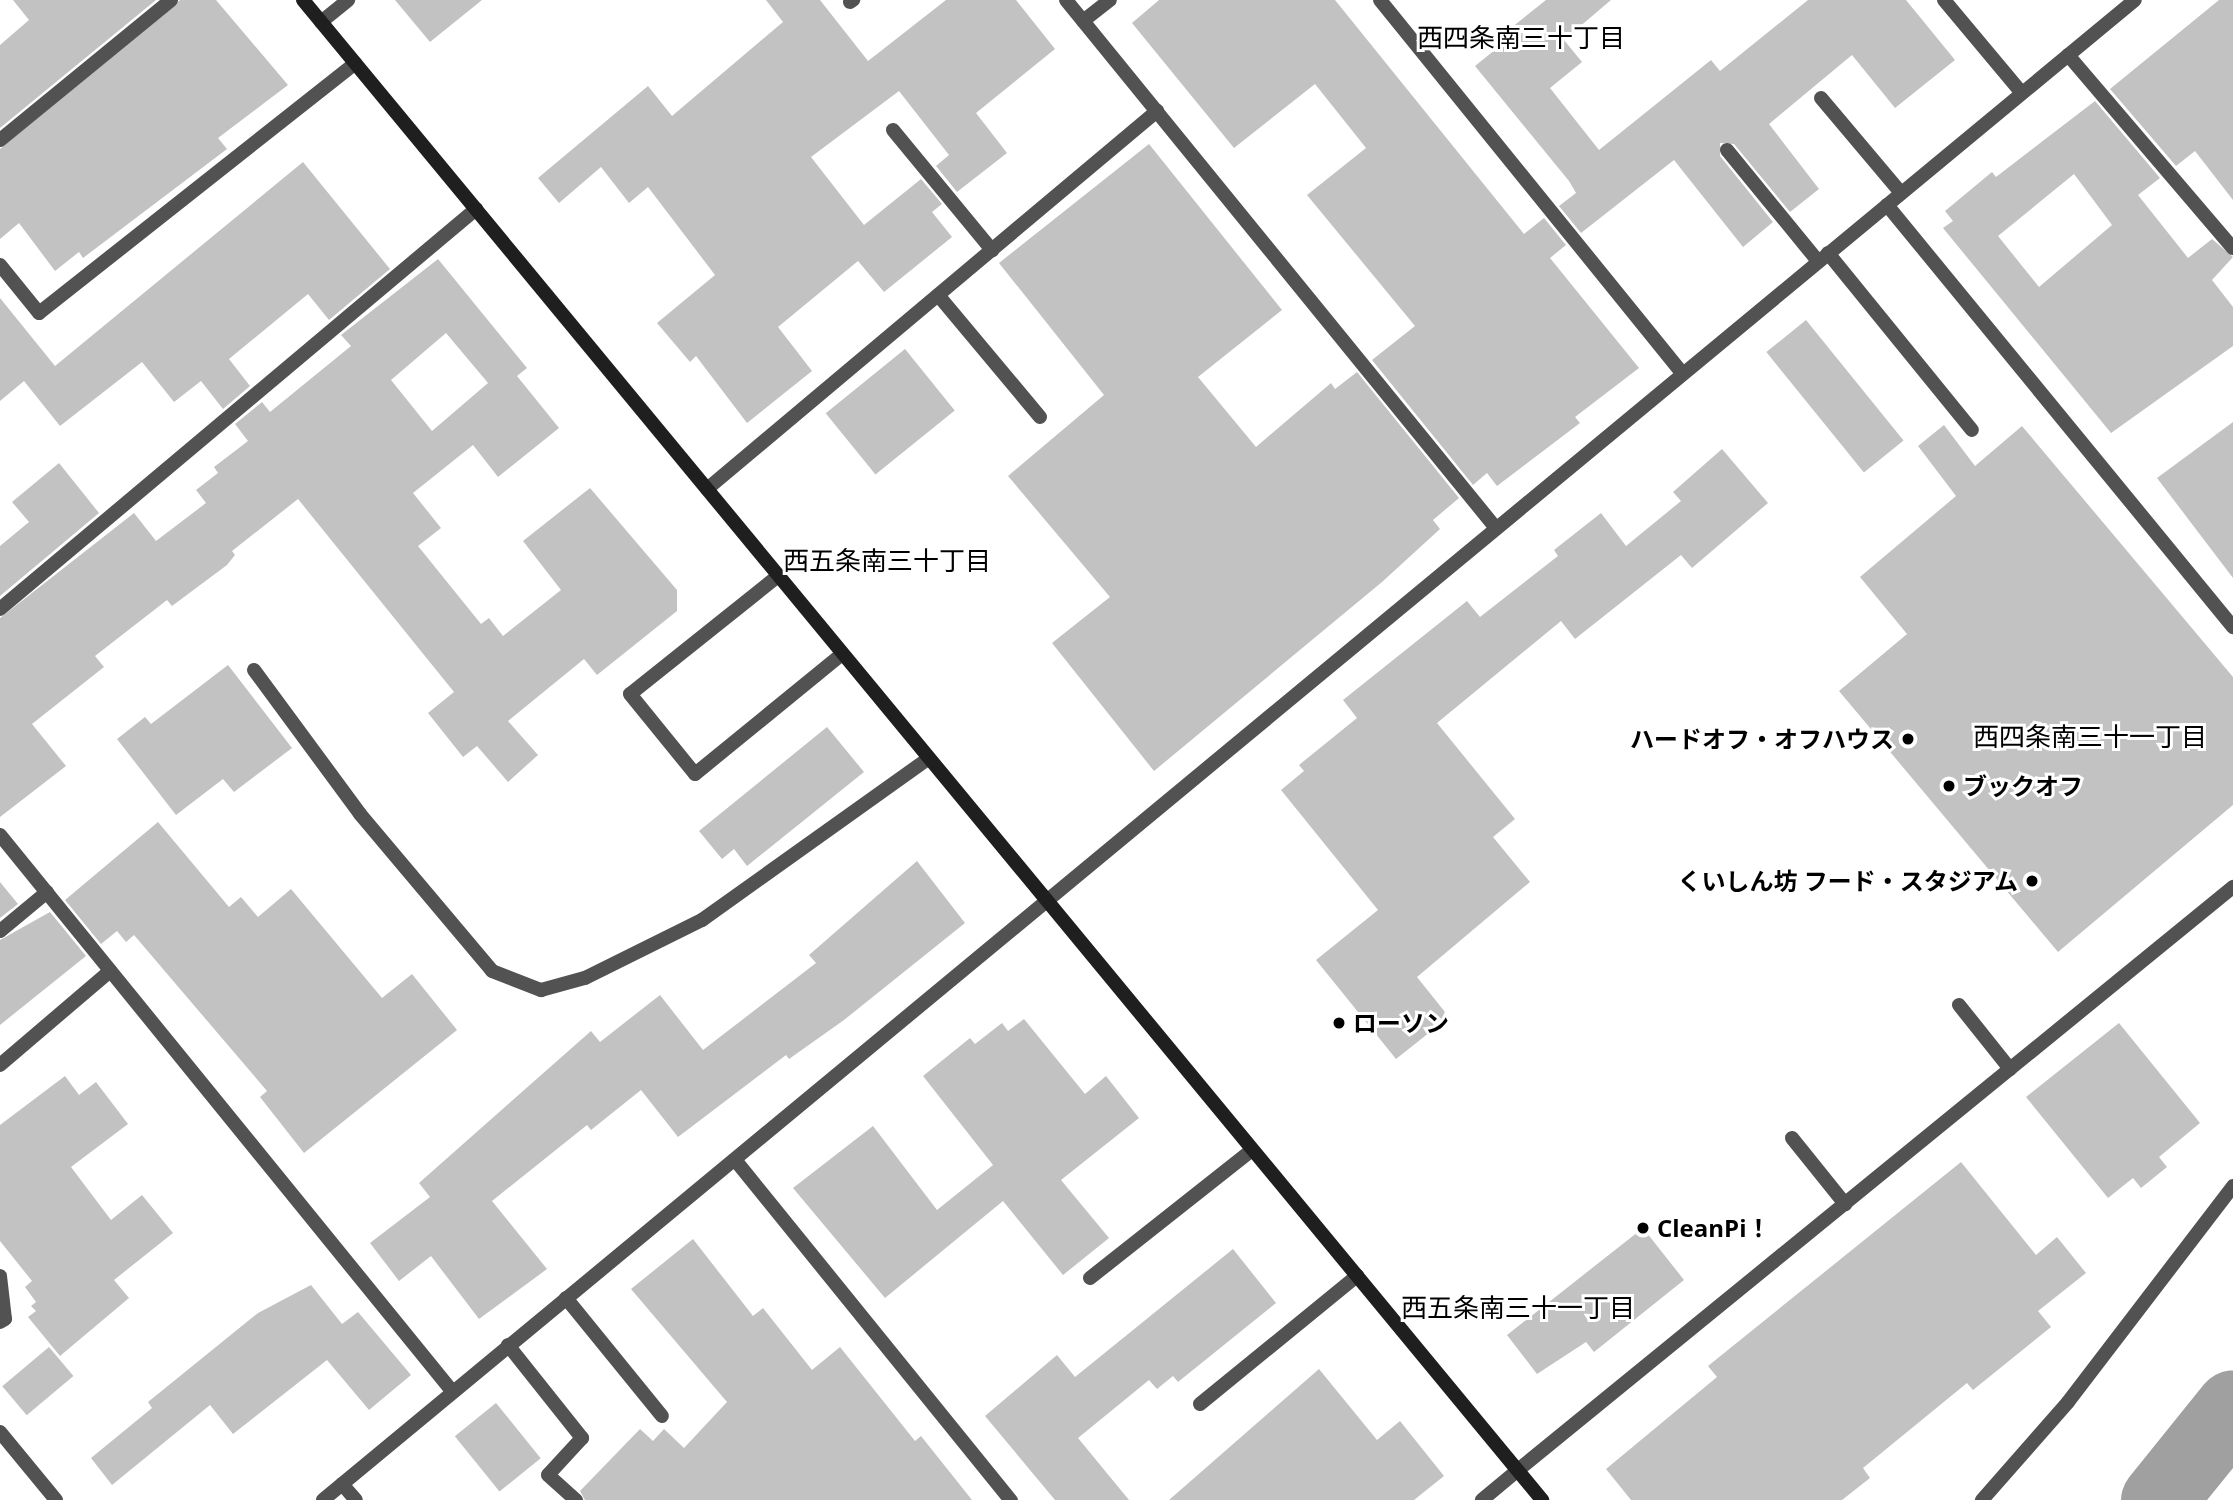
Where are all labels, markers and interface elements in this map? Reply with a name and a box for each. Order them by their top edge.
district label: 西四条南三十丁目 [1417,22,1625,54]
district label: 西五条南三十丁目 [783,545,991,577]
district label: 西四条南三十一丁目 [1973,721,2207,753]
place label: ハードオフ・オフハウス [1630,725,1894,753]
marker: ハードオフ・オフハウス [1900,731,1916,747]
place label: ブックオフ [1963,772,2083,800]
marker: ブックオフ [1941,778,1957,794]
place label: くいしん坊 フード・スタジアム [1676,867,2018,895]
marker: くいしん坊 フード・スタジアム [2024,873,2040,889]
place label: ローソン [1353,1009,1449,1037]
marker: ローソン [1331,1015,1347,1031]
place label: CleanPi！ [1657,1214,1770,1242]
marker: CleanPi！ [1635,1220,1651,1236]
district label: 西五条南三十一丁目 [1401,1292,1635,1324]

